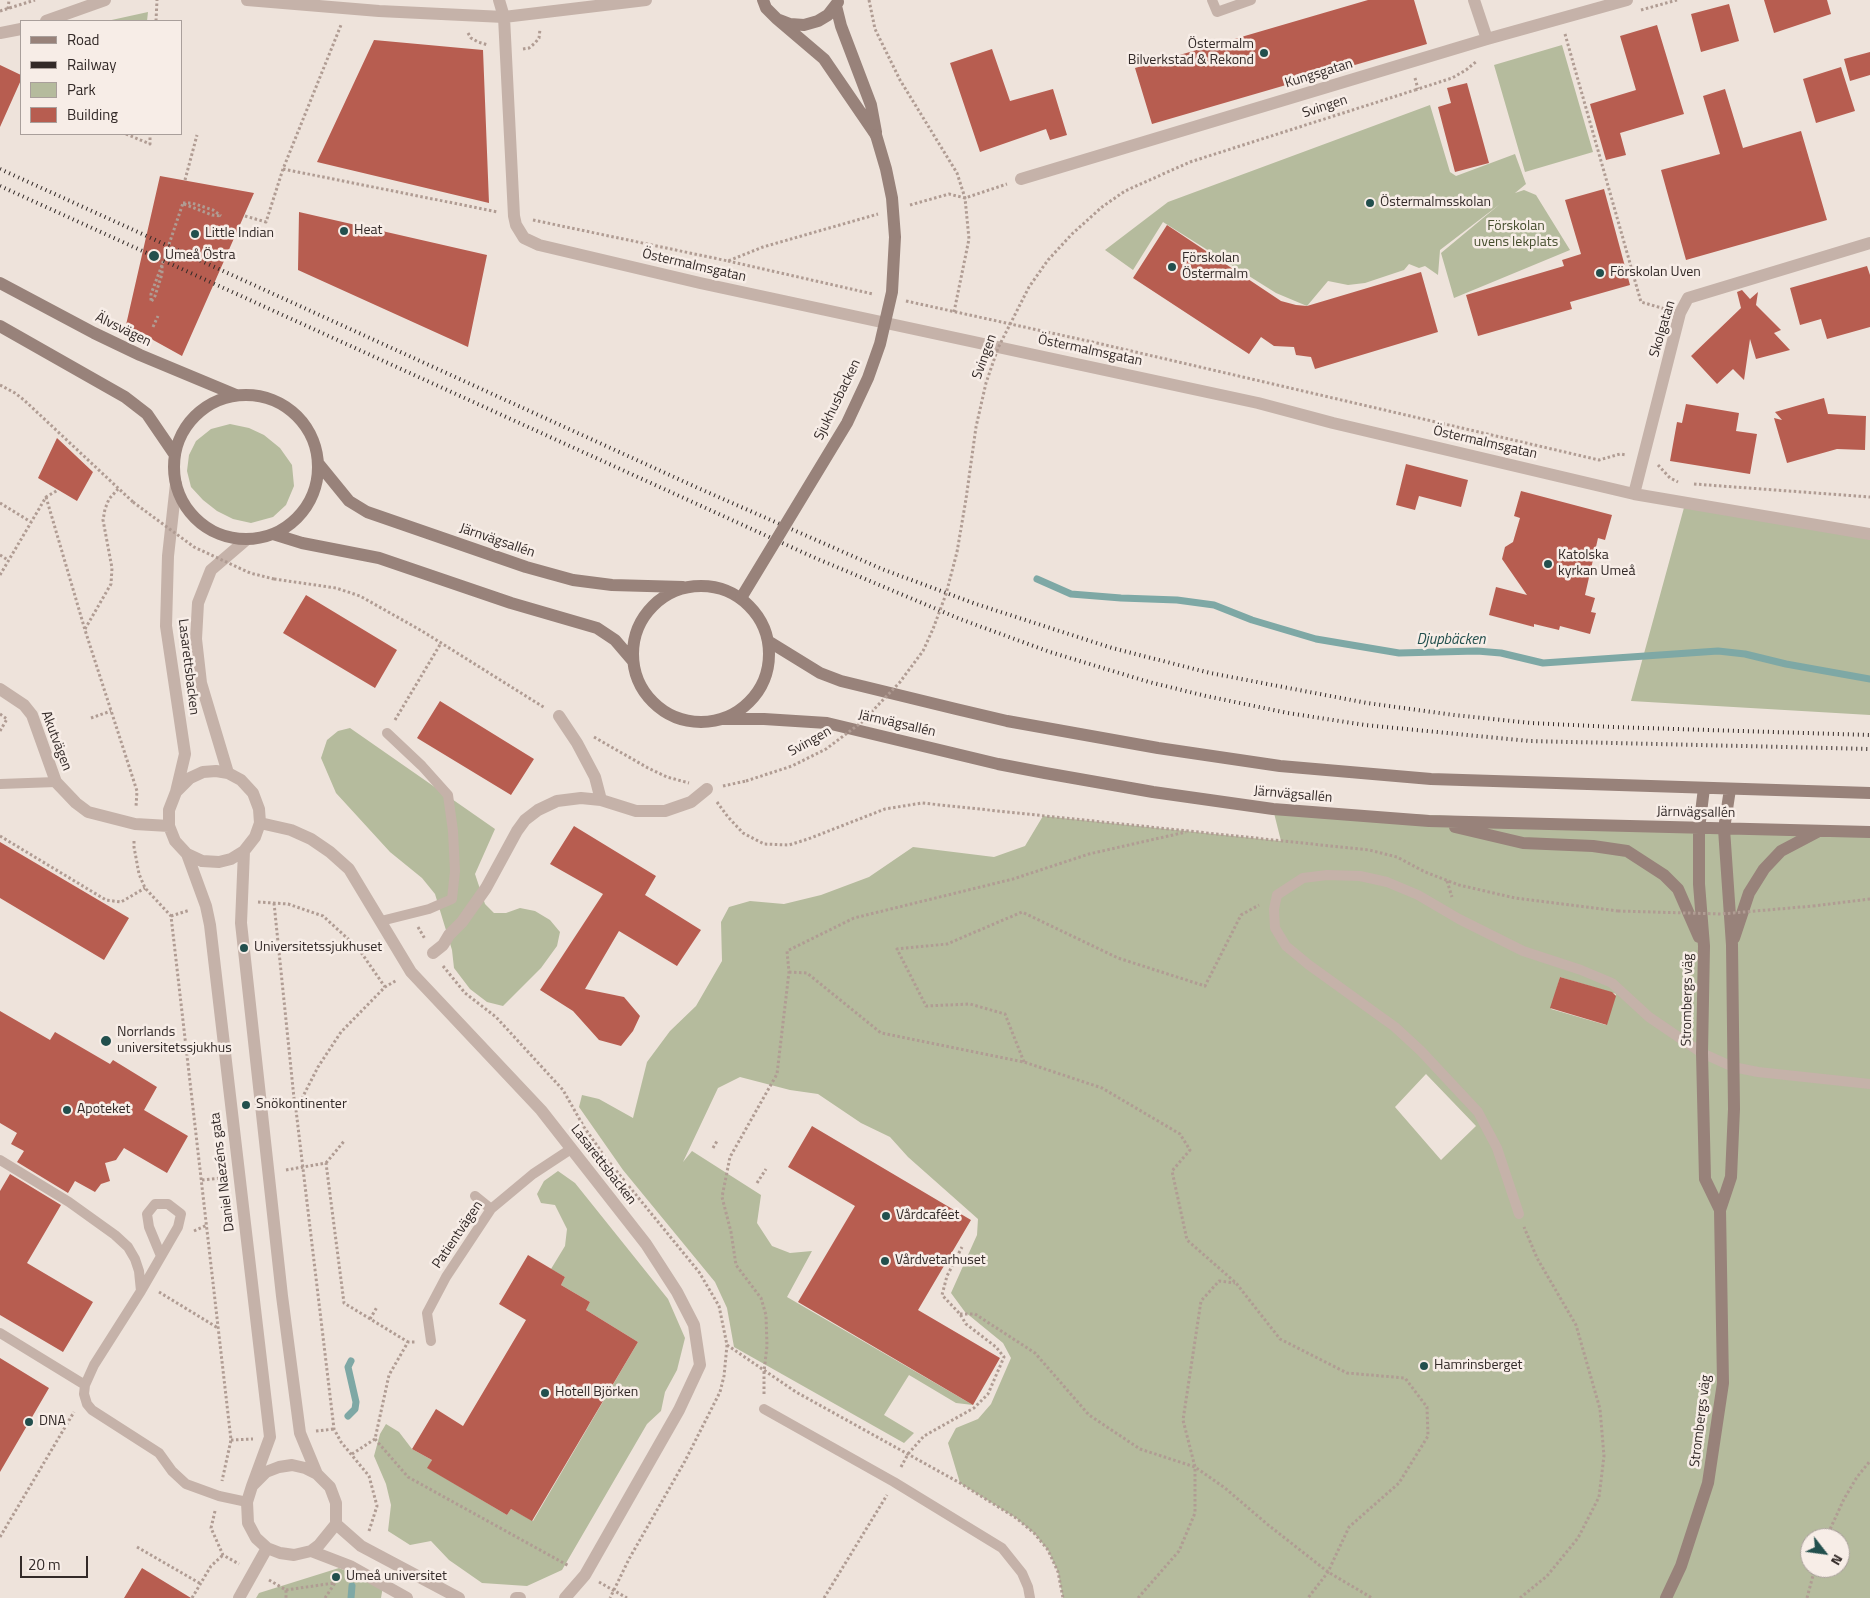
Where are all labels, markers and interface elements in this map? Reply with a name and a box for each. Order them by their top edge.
legend [20,20,182,135]
text: Road [67,28,99,51]
place label: Östermalm Bilverkstad & Rekond [1128,37,1254,70]
marker: Östermalm Bilverkstad & Rekond [1258,47,1270,59]
text: Railway [67,53,117,76]
street label: Kungsgatan [1283,56,1355,92]
text: Park [67,78,96,101]
street label: Svingen [1300,92,1350,122]
text: Building [67,103,118,126]
place label: Östermalmsskolan [1380,195,1491,211]
marker: Östermalmsskolan [1364,197,1376,209]
park label: Förskolan uvens lekplats [1474,219,1558,252]
place label: Heat [354,223,382,239]
marker: Heat [338,225,350,237]
place label: Little Indian [205,226,274,242]
marker: Little Indian [189,228,201,240]
street label: Östermalmsgatan [640,246,748,286]
place label: Umeå Östra [165,248,235,264]
marker: Umeå Östra [147,249,161,263]
place label: Förskolan Östermalm [1182,251,1248,284]
marker: Förskolan Östermalm [1166,261,1178,273]
place label: Förskolan Uven [1610,265,1701,281]
marker: Förskolan Uven [1594,267,1606,279]
street label: Skolgatan [1646,299,1680,359]
street label: Älvsvägen [92,309,154,351]
street label: Svingen [969,332,1001,382]
street label: Östermalmsgatan [1036,332,1144,370]
street label: Sjukhusbacken [811,357,865,443]
street label: Östermalmsgatan [1431,423,1539,463]
street label: Järnvägsallén [457,520,537,562]
place label: Katolska kyrkan Umeå [1558,548,1635,580]
marker: Katolska kyrkan Umeå [1542,558,1554,570]
street label: Lasarettsbacken [174,618,202,716]
water label: Djupbäcken [1416,631,1486,649]
street label: Järnvägsallén [857,707,937,741]
street label: Akutvägen [37,709,75,773]
street label: Svingen [786,723,834,761]
street label: Järnvägsallén [1253,783,1333,807]
street label: Järnvägsallén [1656,804,1736,822]
place label: Universitetssjukhuset [254,940,382,956]
marker: Universitetssjukhuset [238,942,250,954]
street label: Strombergs väg [1679,953,1697,1047]
place label: Norrlands universitetssjukhus [117,1025,232,1058]
marker: Norrlands universitetssjukhus [99,1034,113,1048]
place label: Snökontinenter [256,1097,347,1113]
marker: Snökontinenter [240,1099,252,1111]
place label: Apoteket [77,1102,131,1118]
marker: Apoteket [61,1104,73,1116]
street label: Daniel Naezéns gata [207,1111,239,1233]
street label: Lasarettsbacken [567,1122,639,1208]
street label: Patientvägen [429,1198,487,1272]
place label: Vårdcaféet [896,1208,959,1224]
marker: Vårdcaféet [880,1210,892,1222]
place label: Vårdvetarhuset [895,1253,986,1269]
marker: Vårdvetarhuset [879,1255,891,1267]
place label: Hamrinsberget [1434,1358,1522,1374]
marker: Hamrinsberget [1418,1360,1430,1372]
street label: Strombergs väg [1687,1374,1715,1468]
place label: Hotell Björken [555,1385,638,1401]
marker: Hotell Björken [539,1387,551,1399]
place label: DNA [39,1414,66,1430]
marker: DNA [23,1416,35,1428]
north arrow [1800,1528,1850,1578]
scale bar [22,1546,90,1578]
text: N [1826,1551,1849,1570]
text: 20 m [28,1553,61,1576]
place label: Umeå universitet [346,1569,447,1585]
marker: Umeå universitet [330,1571,342,1583]

